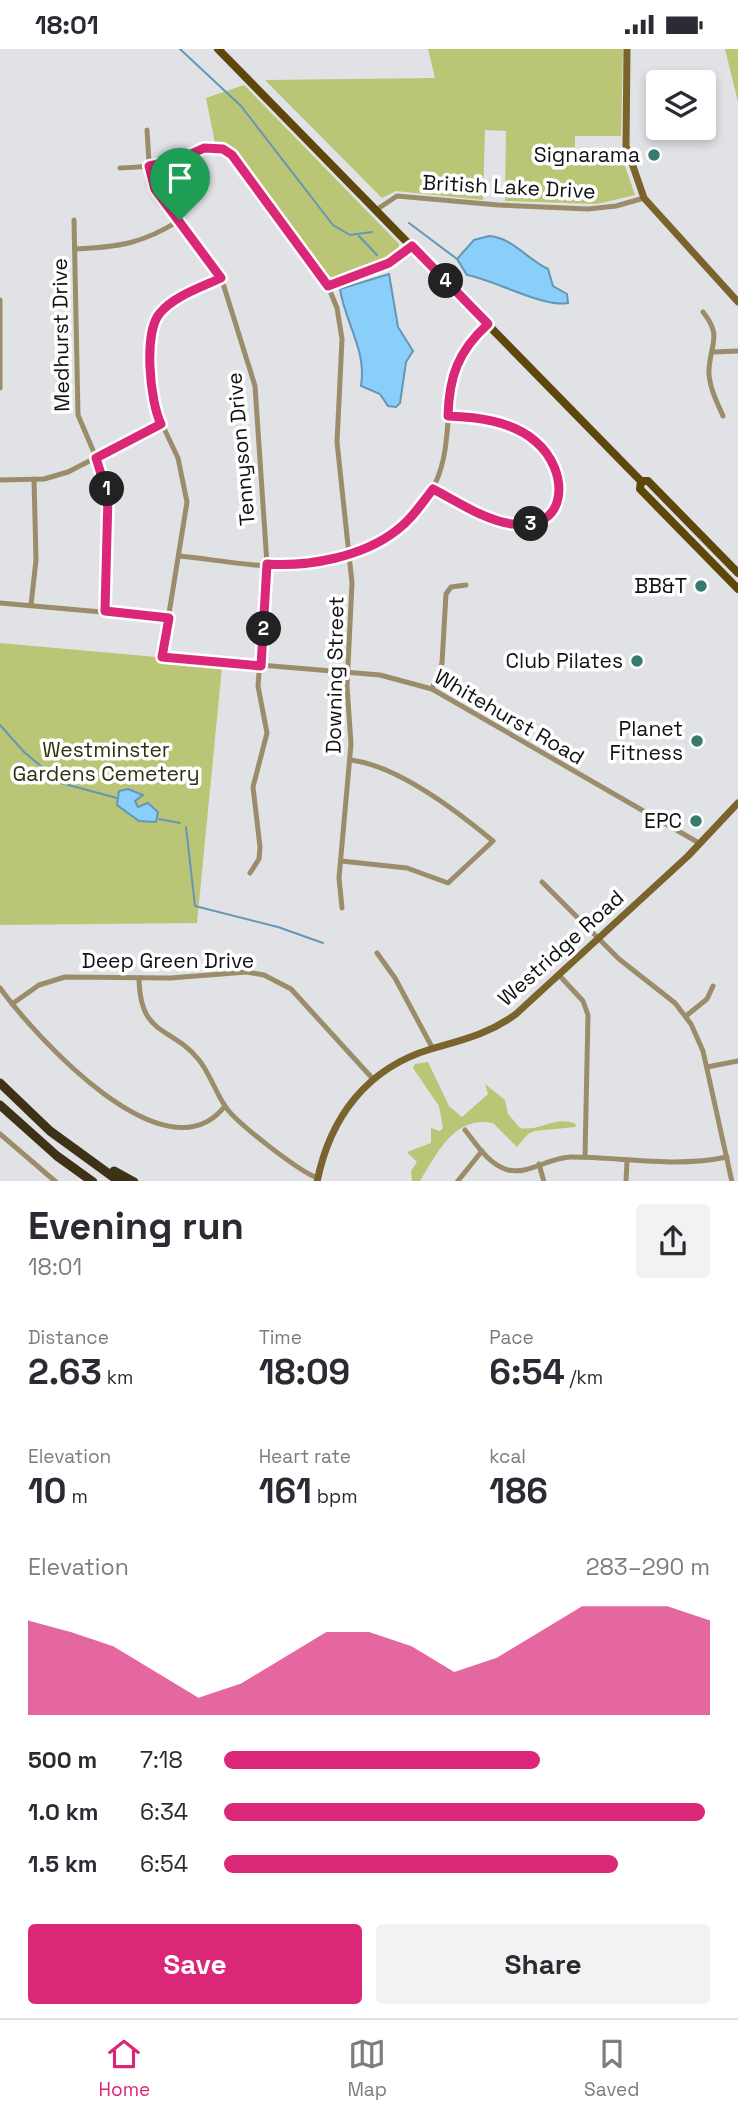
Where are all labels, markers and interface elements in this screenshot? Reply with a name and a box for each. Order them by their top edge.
text: 18:01 [35,8,99,42]
map controls [646,70,716,140]
button: layers [646,70,716,140]
place label: Signarama [534,141,640,168]
marker: Signarama [646,147,662,163]
pin [150,148,210,220]
icon: arrive [161,159,199,197]
street label: British Lake Drive [422,168,596,205]
street label: Medhurst Drive [46,258,75,412]
pin: 4 [428,264,464,299]
text: 4 [439,268,452,293]
street label: Tennyson Drive [220,371,261,527]
pin: 1 [90,471,124,507]
text: 1 [102,476,111,501]
pin: 3 [514,507,548,541]
text: 3 [525,511,536,536]
place label: BB&T [634,572,687,599]
marker: BB&T [693,578,709,594]
street label: Downing Street [320,596,349,754]
pin: 2 [246,611,282,647]
text: 2 [258,616,269,641]
place label: Club Pilates [506,647,623,674]
marker: Club Pilates [629,653,645,669]
street label: Whitehurst Road [429,663,589,770]
place label: Planet Fitness [609,715,683,766]
marker: Planet Fitness [689,733,705,749]
park label: Westminster Gardens Cemetery [12,736,200,787]
place label: EPC [644,807,682,834]
marker: EPC [688,813,704,829]
street label: Westridge Road [492,884,629,1011]
street label: Deep Green Drive [82,947,254,974]
text: Evening run [28,1202,244,1250]
button: share [636,1204,710,1278]
text: 18:01 [28,1252,82,1282]
text: Distance [28,1325,109,1350]
text: Time [259,1325,302,1350]
text: Pace [489,1325,534,1350]
text: 2.63 [28,1350,102,1394]
text: 18:09 [259,1350,350,1394]
text: 6:54 [489,1350,565,1394]
text: km [102,1365,133,1390]
text: /km [565,1365,603,1390]
text: Elevation [28,1444,111,1469]
text: Heart rate [259,1444,351,1469]
text: kcal [489,1444,526,1469]
text: 10 [28,1469,67,1513]
text: 161 [259,1469,312,1513]
text: 186 [489,1469,548,1513]
text: m [67,1484,88,1509]
text: bpm [312,1484,358,1509]
text: Elevation [28,1552,129,1582]
text: 283–290 m [586,1552,710,1582]
text: 500 m [28,1745,97,1775]
text: 7:18 [140,1745,183,1775]
text: 1.0 km [28,1797,98,1827]
text: 6:34 [140,1797,188,1827]
text: 1.5 km [28,1849,98,1879]
text: 6:54 [140,1849,188,1879]
button: Save [28,1924,362,2004]
button: Share [376,1924,710,2004]
tab: Home [99,2035,150,2102]
tab: Map [347,2035,387,2102]
tab: Saved [584,2035,639,2102]

